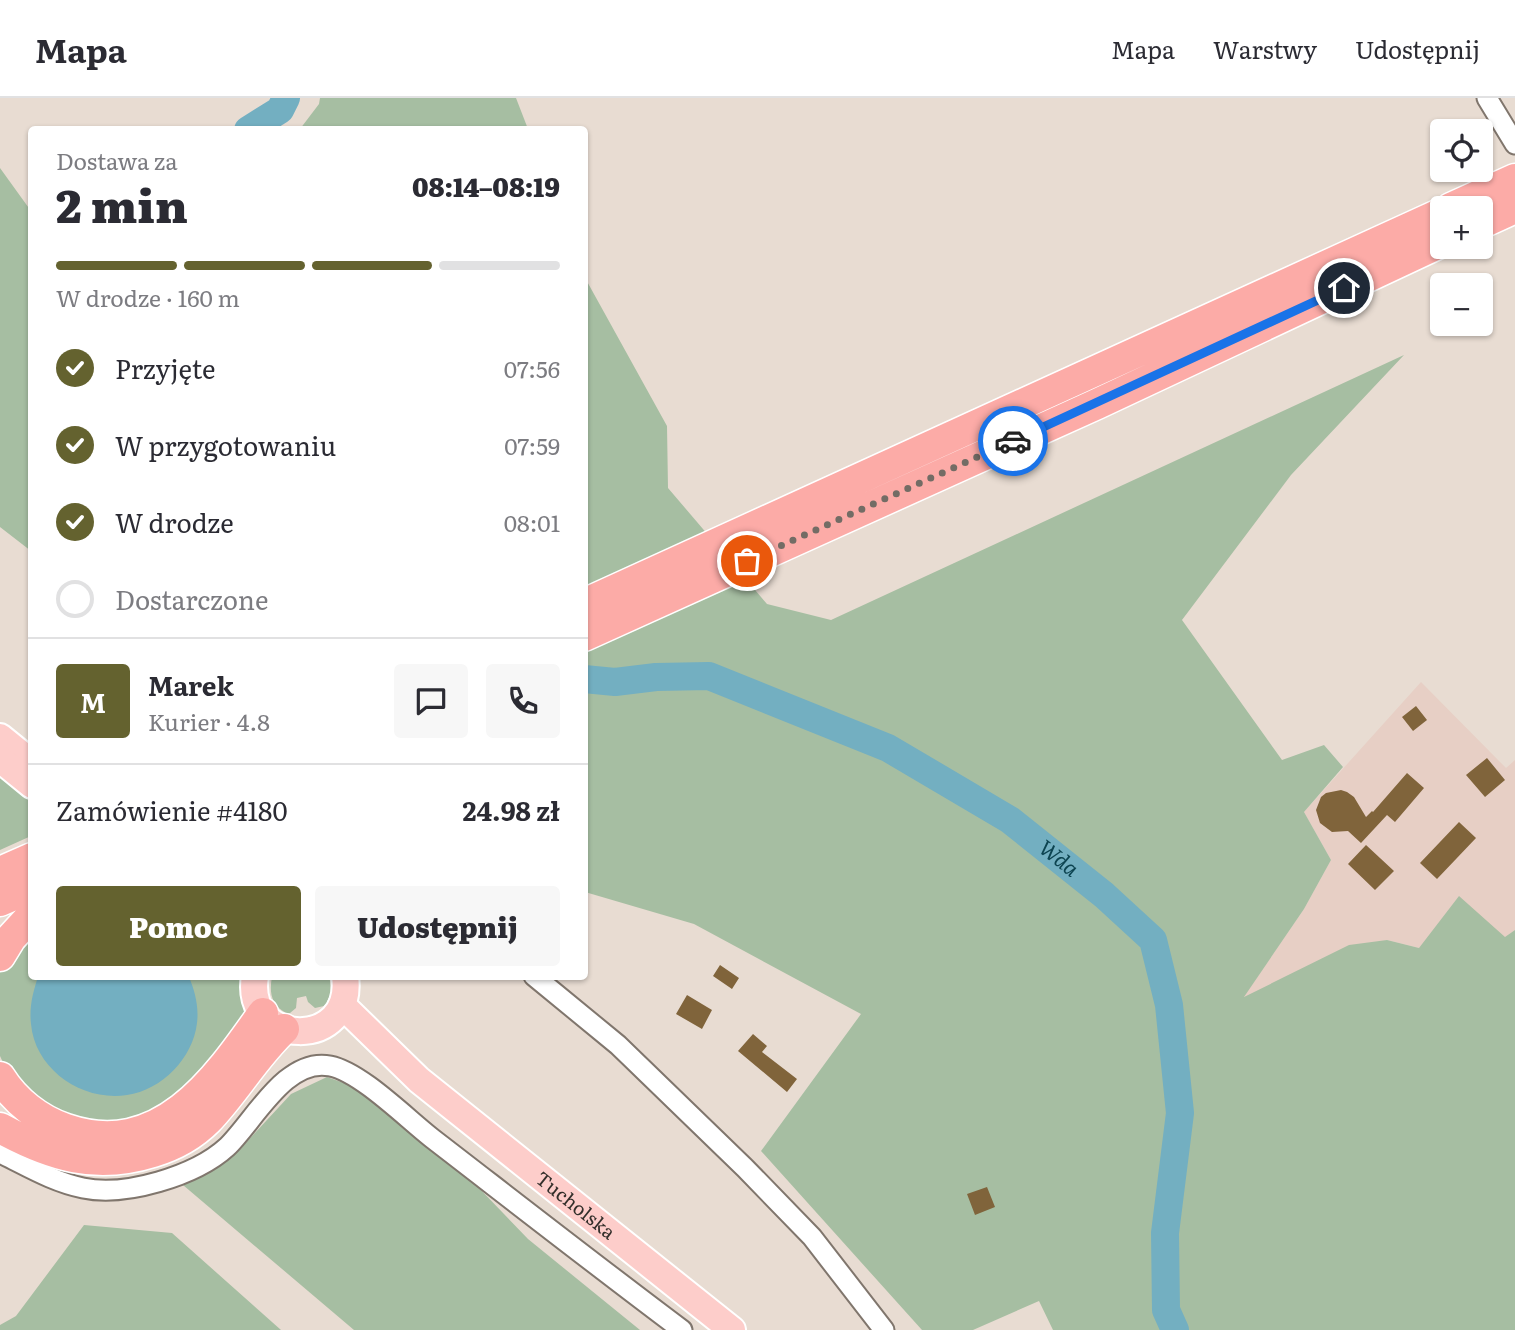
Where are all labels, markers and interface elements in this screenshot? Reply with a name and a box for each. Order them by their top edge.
text: Mapa [35,24,127,73]
text: Mapa [1111,31,1175,66]
text: Warstwy [1213,31,1317,66]
text: Udostępnij [1355,31,1480,66]
map controls [1430,119,1493,336]
button: locate [1430,119,1493,182]
text: Dostawa za [56,143,178,177]
text: 08:14–08:19 [412,166,560,205]
text: 2 min [56,169,188,237]
button: + [1430,196,1493,259]
pin [1314,258,1374,318]
icon: home [1325,269,1363,307]
button: − [1430,273,1493,336]
text: W drodze · 160 m [56,280,240,314]
text: Przyjęte [115,348,216,387]
icon: check [56,349,94,387]
text: 07:56 [504,351,560,385]
courier [978,406,1048,476]
icon: car [994,422,1032,460]
text: W przygotowaniu [115,425,336,464]
icon: check [56,426,94,464]
text: 07:59 [504,428,560,462]
text: W drodze [115,502,234,541]
icon: check [56,503,94,541]
text: 08:01 [504,505,560,539]
pin [717,531,777,591]
icon: bag [728,542,766,580]
text: Dostarczone [115,579,268,618]
button: chat [394,664,468,738]
button: phone [486,664,560,738]
text: Marek [148,665,234,704]
text: M [80,682,106,721]
text: Kurier · 4.8 [148,704,270,738]
text: Zamówienie #4180 [56,790,287,829]
text: 24.98 zł [462,790,560,829]
water label: Wda [1033,831,1087,882]
button: Pomoc [56,886,301,966]
button: Udostępnij [315,886,560,966]
street label: Tucholska [530,1164,623,1245]

